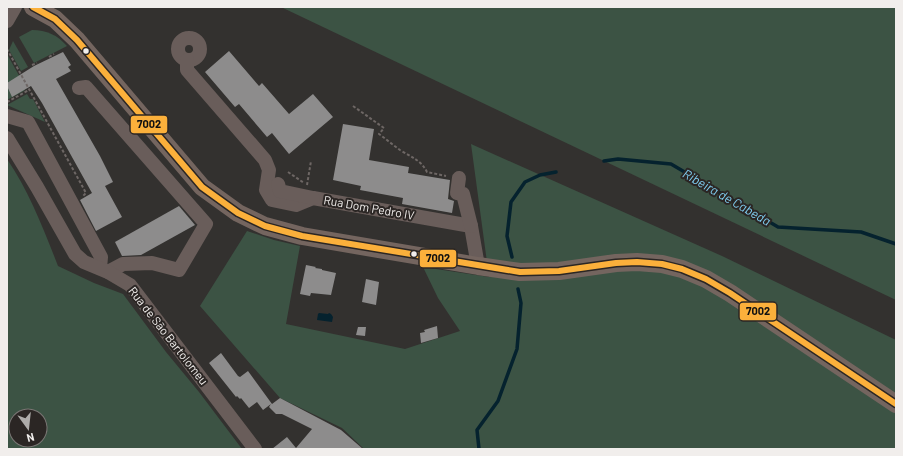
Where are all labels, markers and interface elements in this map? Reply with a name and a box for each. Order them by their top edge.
unlabelled marker [81,46,91,56]
line badge: 7002 [130,115,168,134]
text: 7002 [137,117,161,130]
water label: Ribeira de Cabeda [680,165,774,229]
street label: Rua Dom Pedro IV [323,192,416,222]
unlabelled marker [409,249,419,259]
line badge: 7002 [419,249,457,268]
text: 7002 [426,251,450,264]
street label: Rua de São Bartolomeu [126,284,211,387]
line badge: 7002 [739,302,777,321]
text: 7002 [746,304,770,317]
north arrow [8,408,48,448]
text: N [25,431,36,445]

